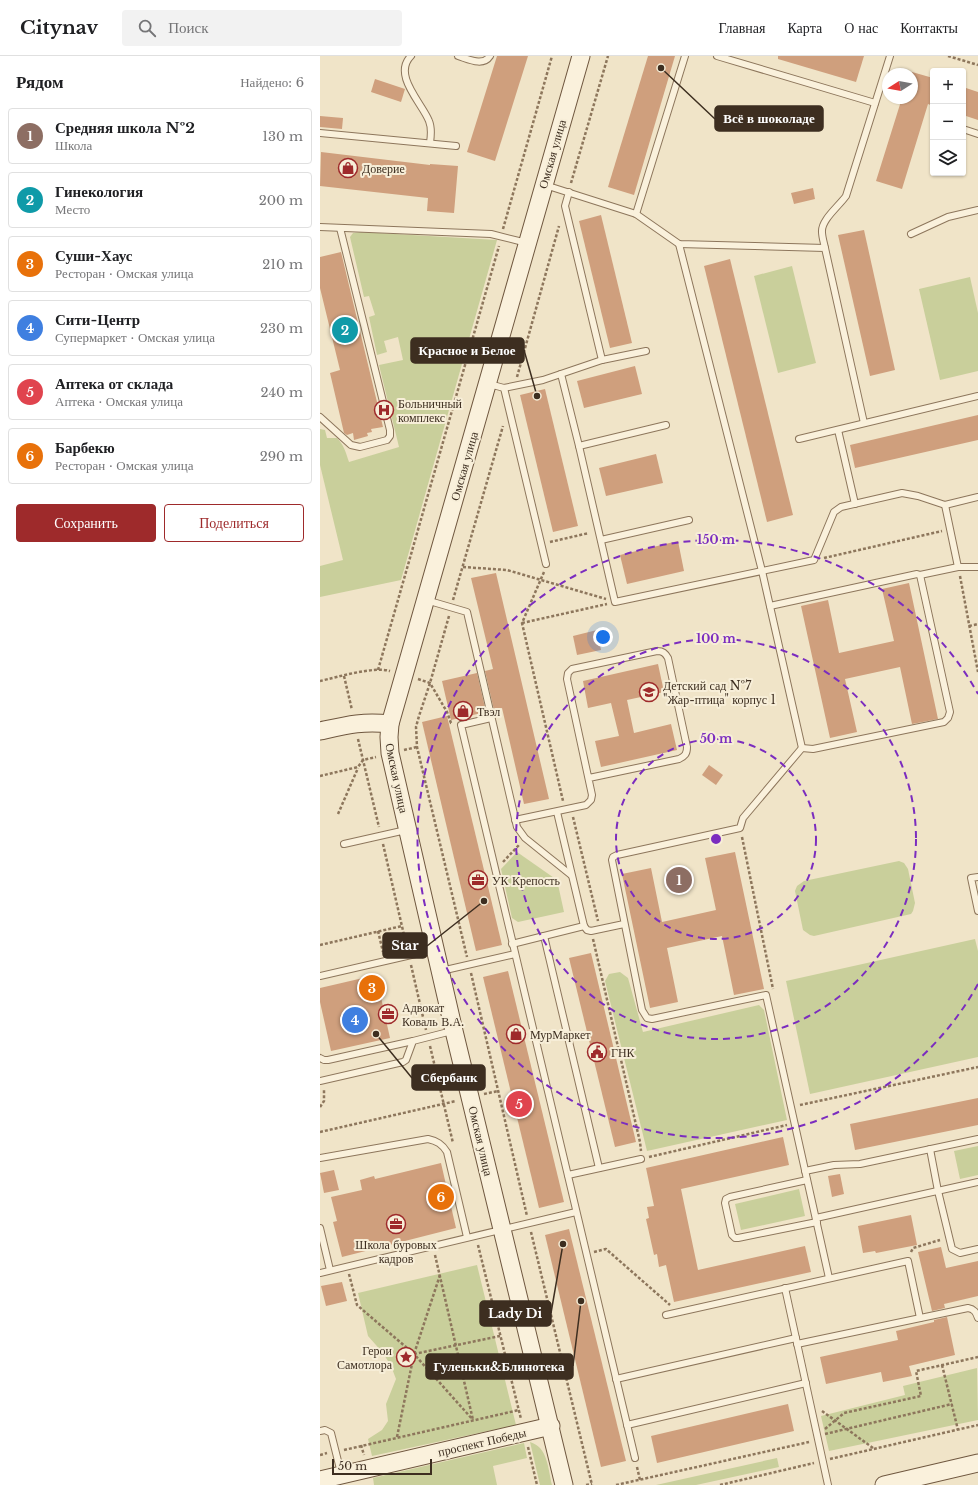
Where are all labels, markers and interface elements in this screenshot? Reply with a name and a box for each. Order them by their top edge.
search box [122,10,402,46]
text: Citynav [20,16,98,39]
icon: search [136,17,158,39]
text: Поиск [168,18,208,37]
text: Главная [718,19,765,37]
text: Карта [787,19,822,37]
text: О нас [844,19,878,37]
text: Контакты [900,19,958,37]
north arrow [882,68,918,104]
map controls [930,68,966,176]
button: + [930,68,966,104]
text: Рядом [16,72,64,93]
text: Найдено: 6 [240,74,304,91]
button: − [930,104,966,140]
callout: Всё в шоколаде [715,106,823,131]
text: Всё в шоколаде [723,110,815,127]
street label: Омская улица [535,117,569,190]
text: Средняя школа №2 [55,118,195,137]
text: 1 [27,128,33,145]
text: 130 m [262,128,303,145]
text: Школа [55,137,92,154]
button: layers [930,140,966,176]
shop icon: Доверие [337,157,359,179]
place label: Доверие [362,161,405,176]
text: Гинекология [55,182,143,201]
text: 2 [26,192,34,209]
text: 200 m [259,192,303,209]
text: Место [55,201,90,218]
text: Суши-Хаус [55,246,132,265]
text: 3 [26,256,34,273]
text: 210 m [262,256,303,273]
text: Ресторан · Омская улица [55,265,193,282]
text: Сити-Центр [55,310,140,329]
pin: 2 [332,315,358,345]
text: 4 [26,320,34,337]
text: 230 m [260,320,303,337]
text: Супермаркет · Омская улица [55,329,215,346]
callout: Красное и Белое [411,338,524,363]
text: Красное и Белое [418,342,516,359]
text: Аптека от склада [55,374,173,393]
text: 5 [26,384,34,401]
text: 240 m [260,384,303,401]
text: Аптека · Омская улица [55,393,183,410]
place label: Больничный комплекс [398,396,463,425]
hospital icon: Больничный комплекс [373,399,395,421]
street label: Омская улица [447,429,481,502]
text: Барбекю [55,438,115,457]
text: 6 [26,448,34,465]
text: 290 m [260,448,303,465]
text: Ресторан · Омская улица [55,457,193,474]
button: Сохранить [16,504,156,542]
button: Поделиться [164,504,304,542]
text: 150 m [697,532,736,547]
your location [593,627,613,647]
text: 100 m [696,631,737,646]
place label: Детский сад №7 "Жар-птица" корпус 1 [663,678,776,707]
school or university icon: Детский сад №7 "Жар-птица" корпус 1 [638,681,660,703]
shop icon: Твэл [452,700,474,722]
place label: Твэл [477,704,500,719]
text: 50 m [700,731,733,746]
street label: Омская улица [382,742,412,815]
centre of rings [709,832,723,846]
pin: 1 [666,865,692,895]
office icon: УК Крепость [467,869,489,891]
place label: УК Крепость [492,873,561,888]
callout: Star [383,933,427,958]
text: Star [391,937,419,954]
pin: 3 [359,973,385,1003]
place label: Адвокат Коваль В.А. [402,1000,464,1029]
office icon: Адвокат Коваль В.А. [377,1003,399,1025]
pin: 4 [342,1005,368,1035]
shop icon: МурМаркет [505,1023,527,1045]
place label: МурМаркет [530,1027,591,1042]
public building icon: ГНК [586,1041,608,1063]
place label: ГНК [611,1045,636,1060]
callout: Сбербанк [412,1065,485,1090]
text: Сбербанк [421,1069,478,1086]
pin: 5 [506,1089,532,1119]
street label: Омская улица [466,1105,496,1178]
pin: 6 [428,1182,454,1212]
office icon: Школа буровых кадров [385,1213,407,1235]
place label: Школа буровых кадров [355,1237,437,1266]
callout: Lady Di [480,1301,551,1326]
text: Lady Di [488,1305,542,1322]
place label: Герои Самотлора [337,1343,393,1372]
place icon: Герои Самотлора [395,1346,417,1368]
callout: Гуленьки&Блинотека [426,1354,573,1379]
text: Гуленьки&Блинотека [434,1358,565,1375]
street label: проспект Победы [436,1425,528,1459]
scale bar [332,1457,432,1476]
text: 50 m [338,1459,367,1473]

